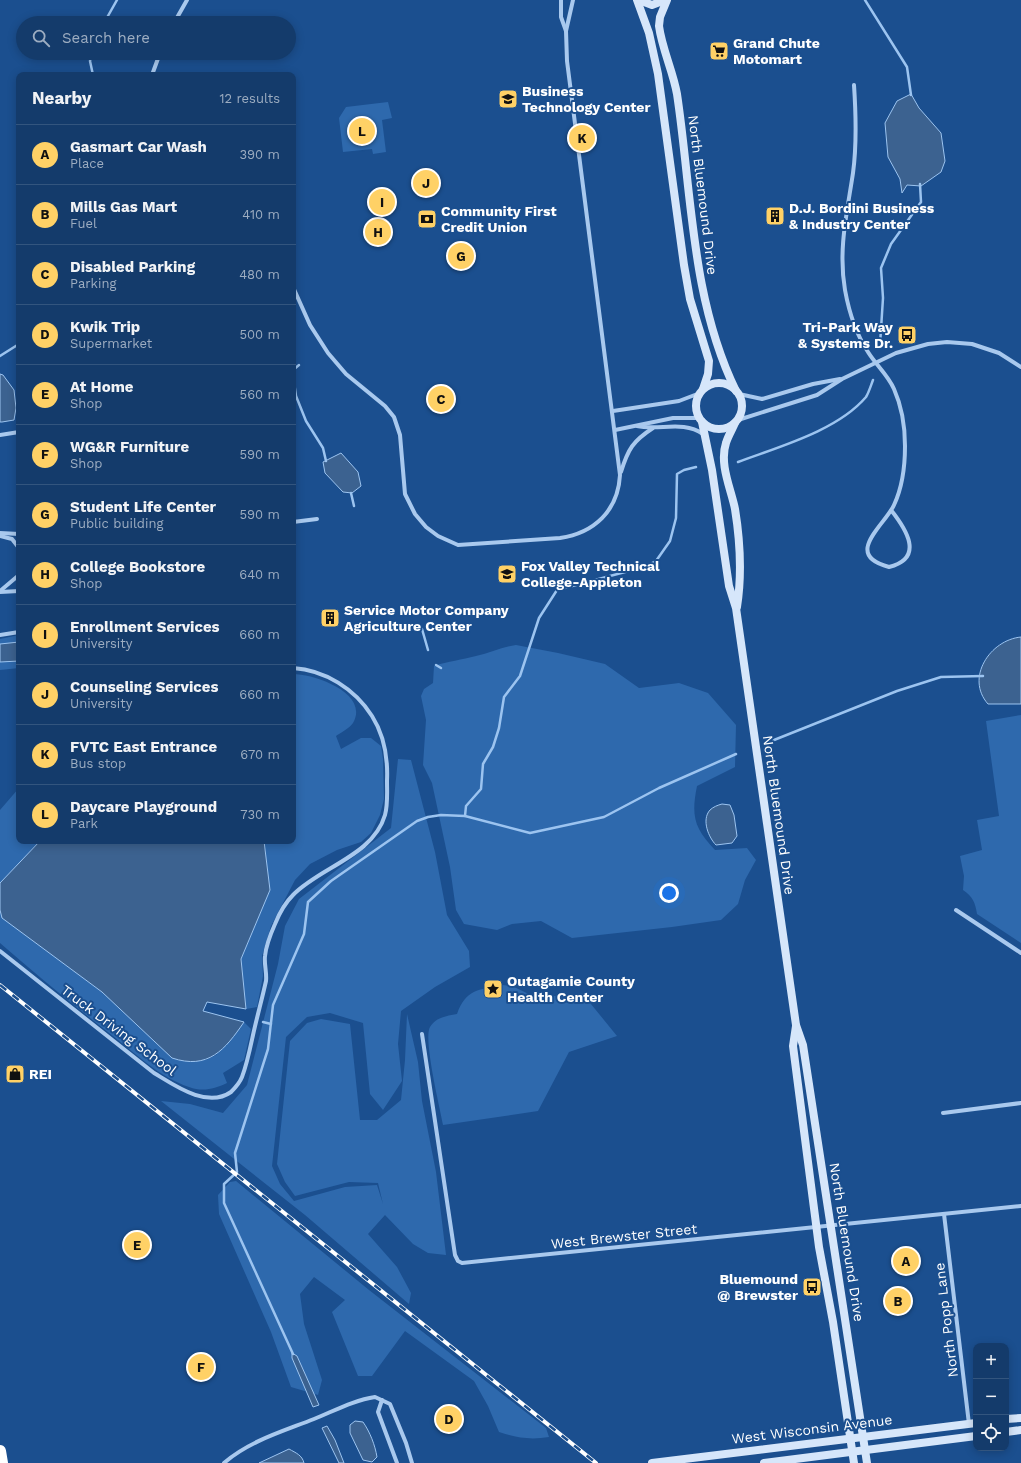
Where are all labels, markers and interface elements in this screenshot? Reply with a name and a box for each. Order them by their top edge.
search box [16,16,296,60]
icon: search [30,27,52,49]
text: Search here [62,29,150,47]
place label: Grand Chute Motomart [733,35,820,67]
supermarket icon: Grand Chute Motomart [708,40,730,62]
place label: Business Technology Center [522,83,650,115]
text: Nearby [32,88,91,108]
school or university icon: Business Technology Center [497,88,519,110]
text: 12 results [219,91,280,106]
street label: North Bluemound Drive [685,114,721,276]
pin: L [349,116,375,146]
pin: K [569,123,595,153]
text: Gasmart Car Wash [70,138,207,156]
text: A [41,147,49,162]
text: 390 m [239,147,280,162]
text: Place [70,156,104,171]
pin: J [413,168,439,198]
pin: I [369,187,395,217]
text: Mills Gas Mart [70,198,177,216]
place label: D.J. Bordini Business & Industry Center [789,200,935,232]
place label: Community First Credit Union [441,203,557,235]
building icon: D.J. Bordini Business & Industry Center [764,205,786,227]
text: B [41,207,49,222]
text: 410 m [242,207,280,222]
bank icon: Community First Credit Union [416,208,438,230]
text: Fuel [70,216,97,231]
pin: H [365,217,391,247]
pin: G [448,241,474,271]
text: Disabled Parking [70,258,195,276]
text: C [41,267,49,282]
text: 480 m [239,267,280,282]
text: Parking [70,276,116,291]
text: Kwik Trip [70,318,140,336]
place label: Tri-Park Way & Systems Dr. [798,319,893,351]
bus stop icon: Tri-Park Way & Systems Dr. [896,324,918,346]
text: D [40,327,50,342]
text: 500 m [239,327,280,342]
text: Supermarket [70,336,152,351]
text: At Home [70,378,133,396]
pin: C [428,384,454,414]
text: E [41,387,49,402]
text: 560 m [240,387,280,402]
text: Shop [70,396,102,411]
text: WG&R Furniture [70,438,189,456]
text: F [41,447,49,462]
text: 590 m [240,447,280,462]
text: Shop [70,456,102,471]
text: Student Life Center [70,498,216,516]
text: G [40,507,50,522]
text: 590 m [240,507,280,522]
text: Public building [70,516,163,531]
text: College Bookstore [70,558,205,576]
place label: Fox Valley Technical College-Appleton [521,558,660,590]
school or university icon: Fox Valley Technical College-Appleton [496,563,518,585]
text: H [40,567,50,582]
text: 640 m [239,567,280,582]
text: Shop [70,576,102,591]
place label: Service Motor Company Agriculture Center [344,602,509,634]
building icon: Service Motor Company Agriculture Center [319,607,341,629]
text: Enrollment Services [70,618,220,636]
text: I [43,627,47,642]
text: 660 m [239,627,280,642]
text: University [70,636,132,651]
text: Counseling Services [70,678,218,696]
text: J [41,687,49,702]
text: 660 m [239,687,280,702]
text: University [70,696,132,711]
street label: North Bluemound Drive [760,734,798,896]
text: FVTC East Entrance [70,738,217,756]
text: K [40,747,50,762]
text: 670 m [240,747,280,762]
text: Bus stop [70,756,126,771]
text: Daycare Playground [70,798,217,816]
text: L [41,807,49,822]
text: 730 m [240,807,280,822]
text: Park [70,816,98,831]
your location [659,883,679,903]
place label: Outagamie County Health Center [507,973,635,1005]
place icon: Outagamie County Health Center [482,978,504,1000]
street label: Truck Driving School [58,981,180,1079]
shop icon: REI [4,1063,26,1085]
place label: REI [29,1066,52,1082]
street label: North Bluemound Drive [827,1161,867,1323]
street label: West Brewster Street [550,1220,698,1252]
pin: E [124,1230,150,1260]
pin: A [893,1246,919,1276]
street label: North Popp Lane [931,1262,961,1378]
place label: Bluemound @ Brewster [717,1271,798,1303]
bus stop icon: Bluemound @ Brewster [801,1276,823,1298]
pin: B [885,1286,911,1316]
map controls [973,1343,1009,1451]
button: + [973,1343,1009,1379]
pin: F [188,1352,214,1382]
button: − [973,1379,1009,1415]
pin: D [436,1404,462,1434]
street label: West Wisconsin Avenue [731,1411,893,1447]
button: locate [973,1415,1009,1451]

